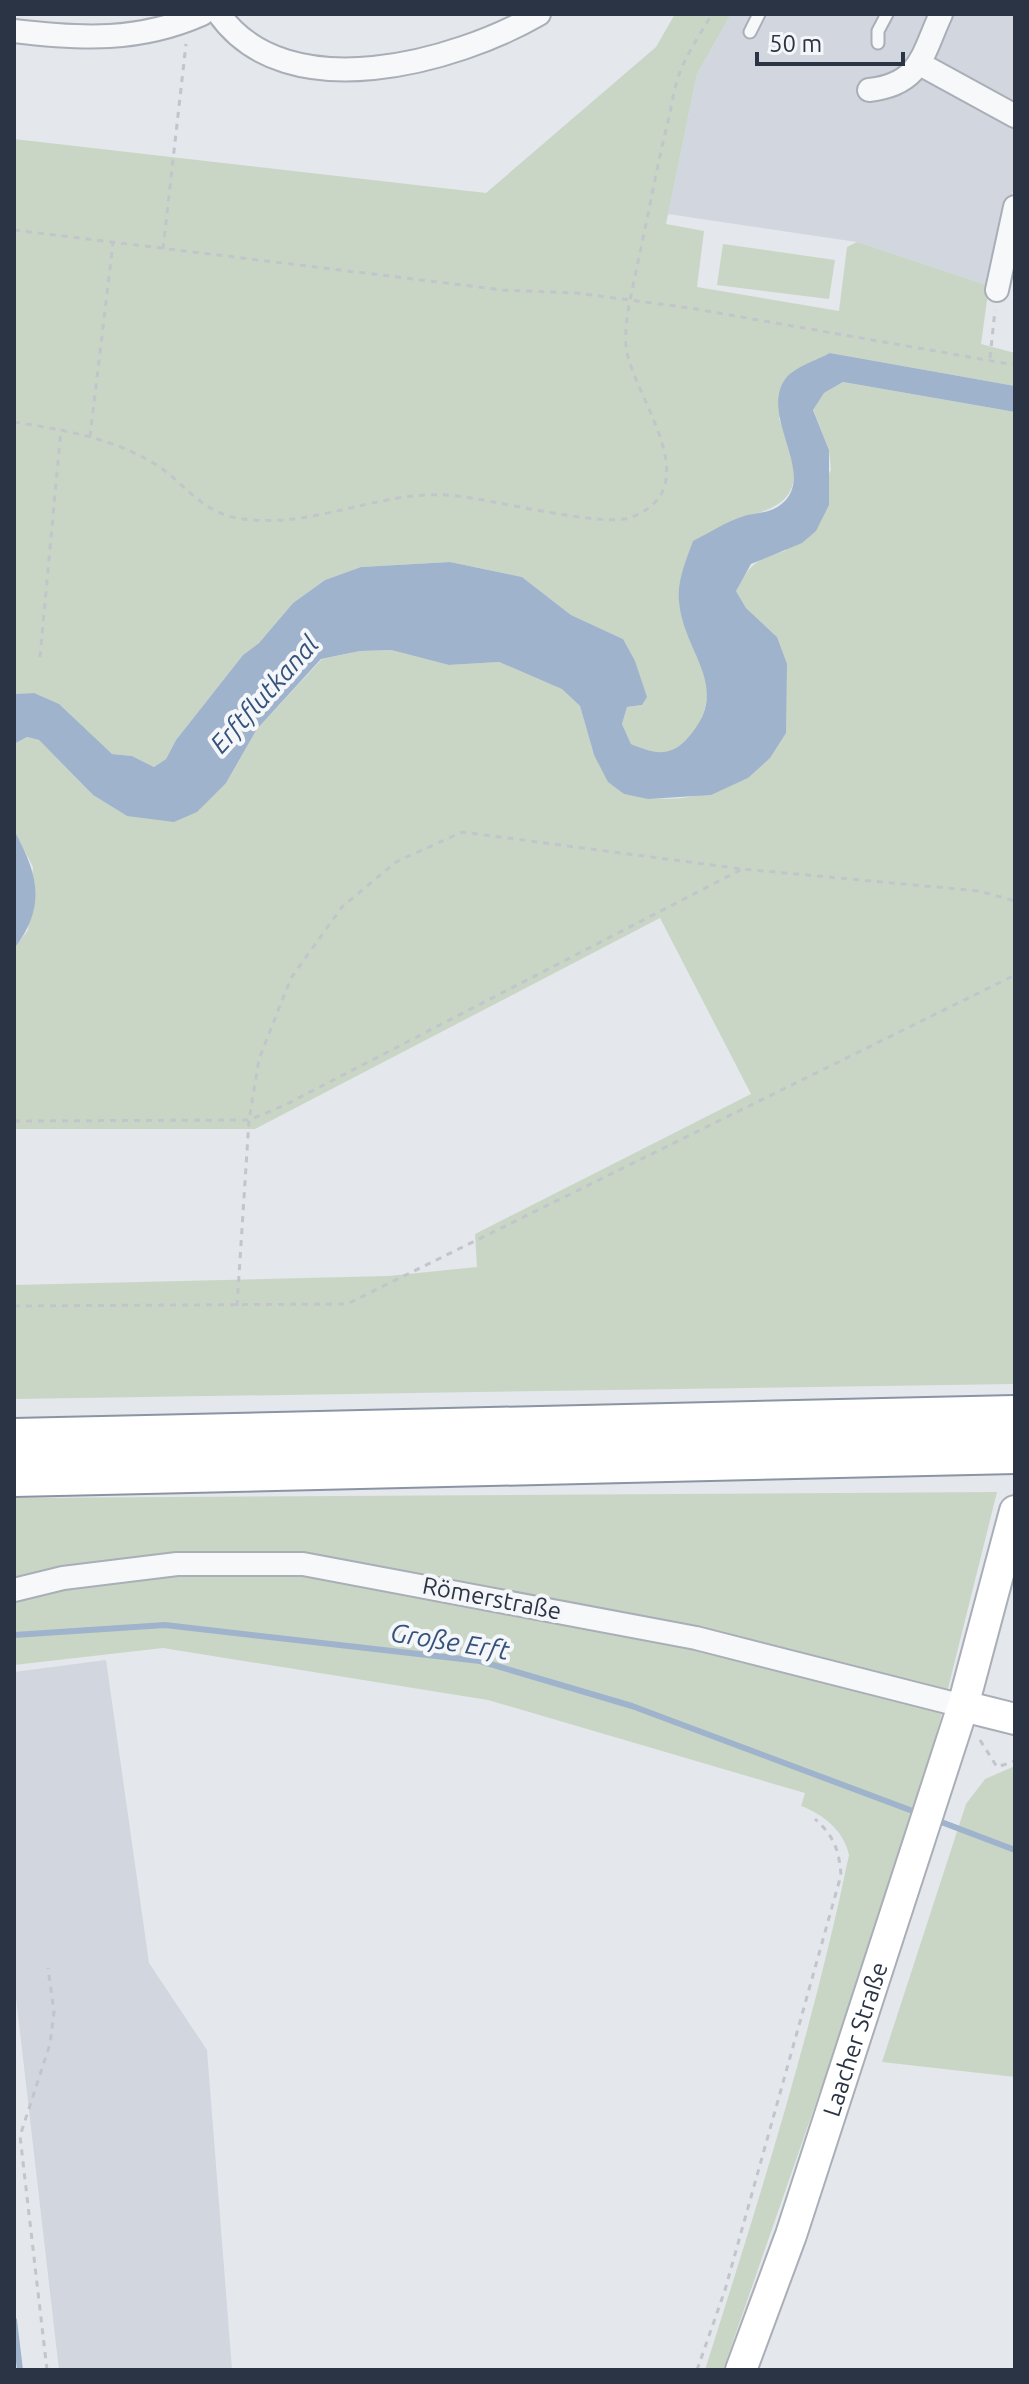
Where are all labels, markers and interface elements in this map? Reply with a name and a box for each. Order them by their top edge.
scale bar [757,16,903,66]
text: 50 m [769,30,822,57]
water label: Erftflutkanal [204,630,324,758]
street label: Römerstraße [420,1571,564,1625]
water label: Große Erft [389,1617,512,1665]
street label: Laacher Straße [817,1958,892,2120]

